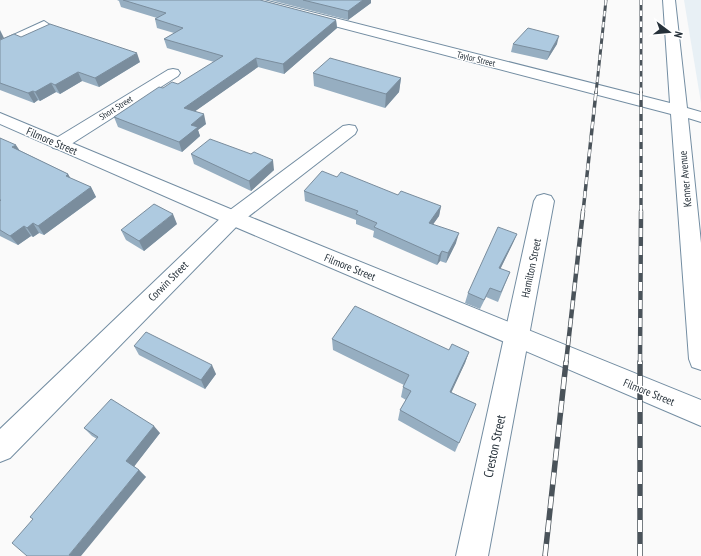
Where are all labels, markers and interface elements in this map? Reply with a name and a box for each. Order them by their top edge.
north arrow [649,12,689,52]
text: N [671,30,686,40]
street label: Taylor Street [456,48,497,69]
street label: Short Street [97,93,135,122]
street label: Filmore Street [24,124,80,158]
street label: Kenner Avenue [676,150,694,208]
street label: Hamilton Street [518,237,544,299]
street label: Filmore Street [322,250,378,284]
street label: Corwin Street [145,258,191,304]
street label: Filmore Street [621,375,677,409]
street label: Creston Street [480,413,509,479]

